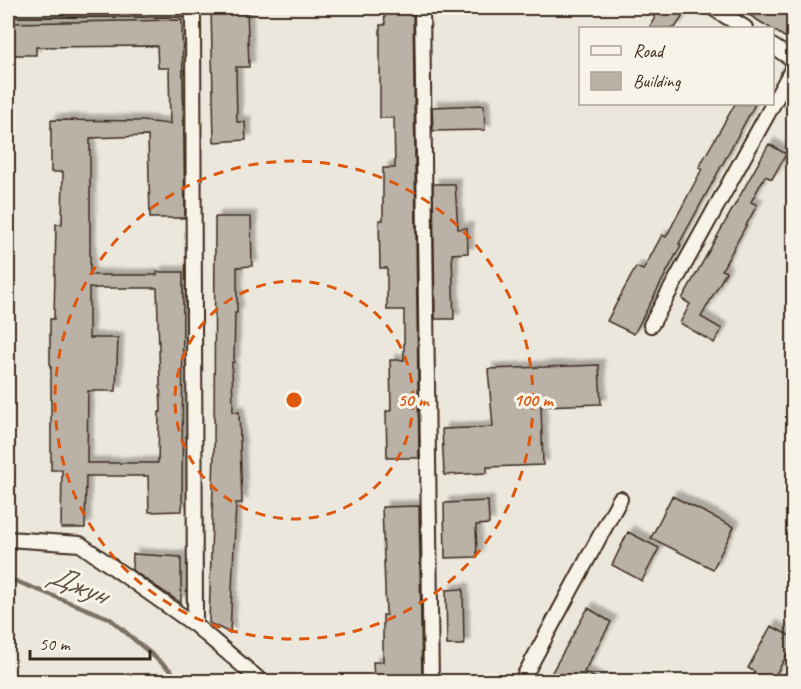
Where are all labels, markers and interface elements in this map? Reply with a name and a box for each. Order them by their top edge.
legend [579,27,774,105]
text: Road [633,40,666,62]
text: Building [633,70,682,92]
text: 50 m [398,389,430,411]
text: 100 m [514,389,554,411]
centre of rings [284,390,304,410]
water label: Джун [42,555,118,615]
scale bar [30,623,150,661]
text: 50 m [39,633,72,655]

